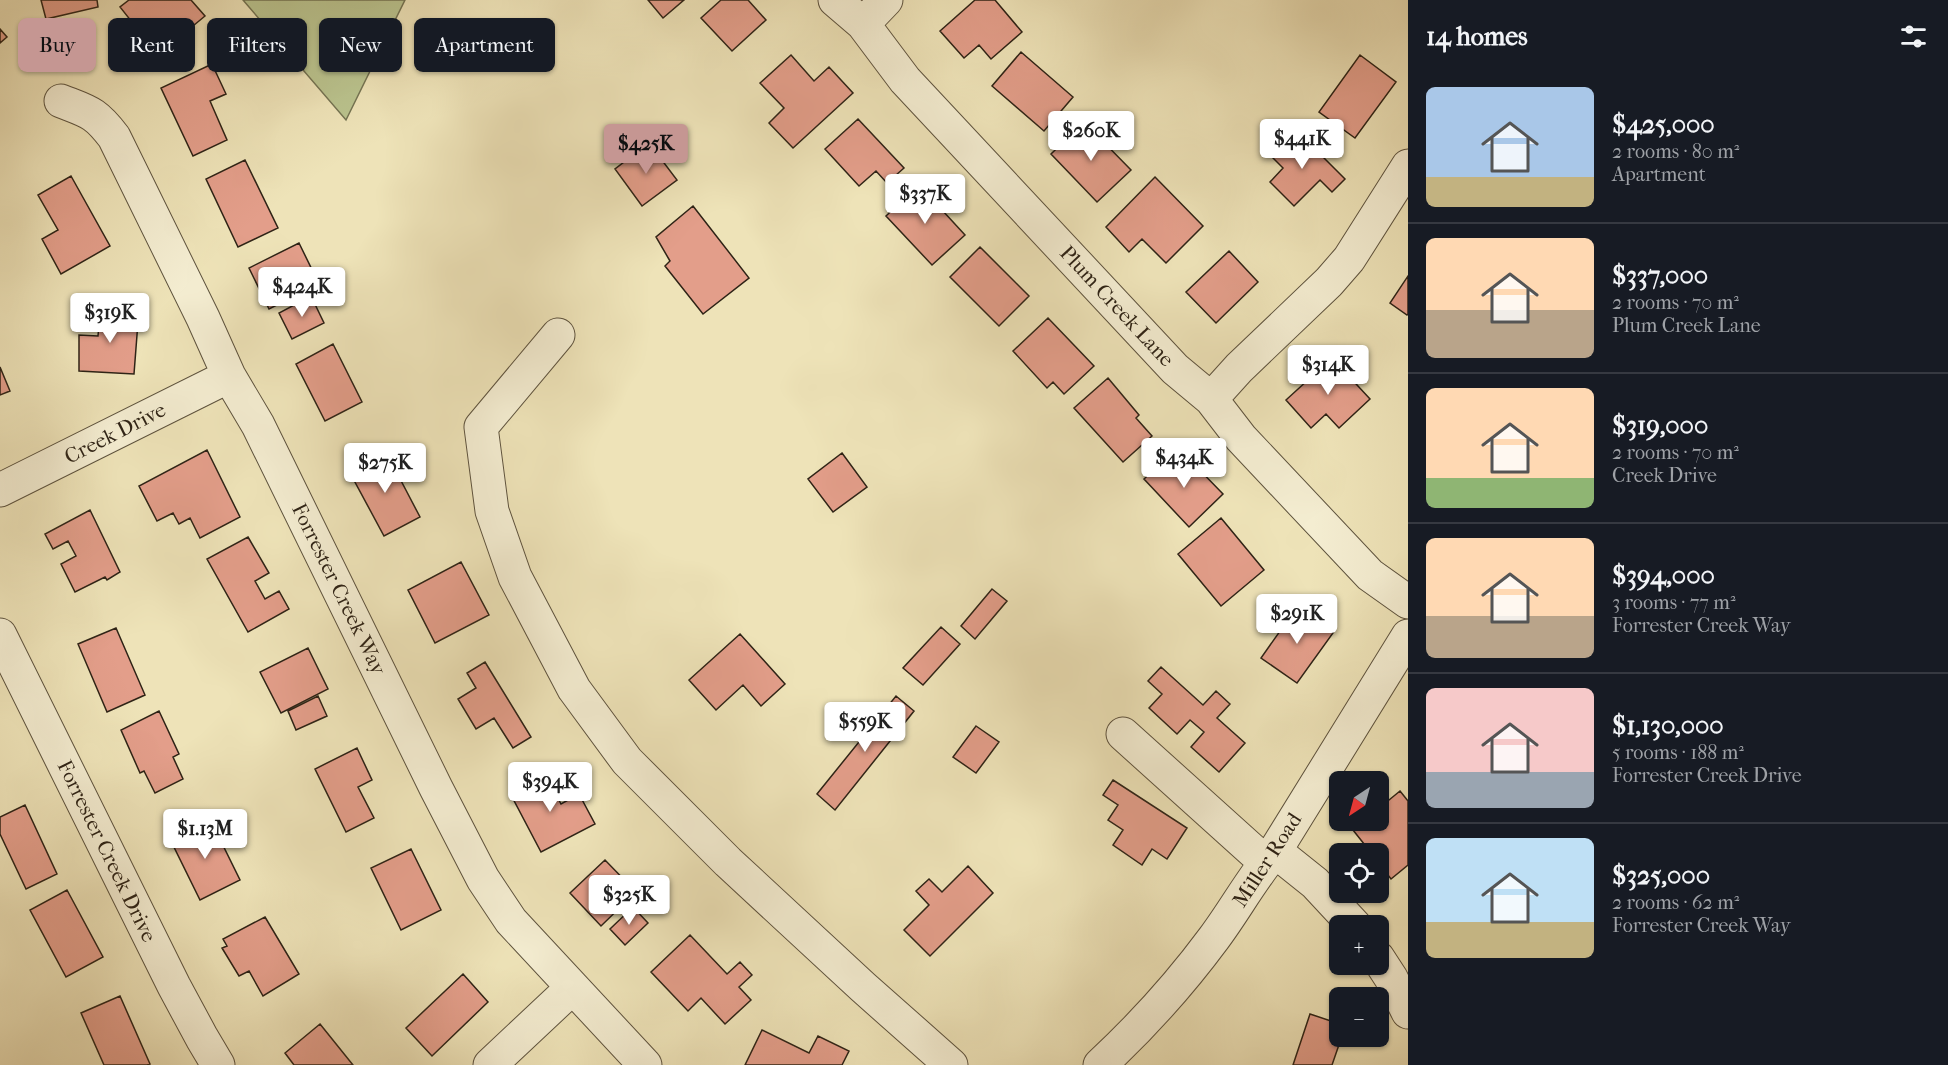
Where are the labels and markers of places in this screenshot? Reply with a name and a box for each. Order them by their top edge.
pin: $260K [1049,111,1133,162]
pin: $441K [1260,119,1344,170]
pin: $425K [604,124,688,175]
pin: $337K [883,174,967,225]
pin: $424K [260,267,344,318]
pin: $319K [68,293,152,344]
pin: $314K [1286,345,1370,396]
pin: $434K [1142,438,1226,489]
pin: $275K [343,443,427,494]
pin: $291K [1255,594,1339,645]
pin: $559K [823,702,907,753]
pin: $394K [508,762,592,813]
pin: $1.13M [156,809,254,860]
pin: $325K [587,875,671,926]

